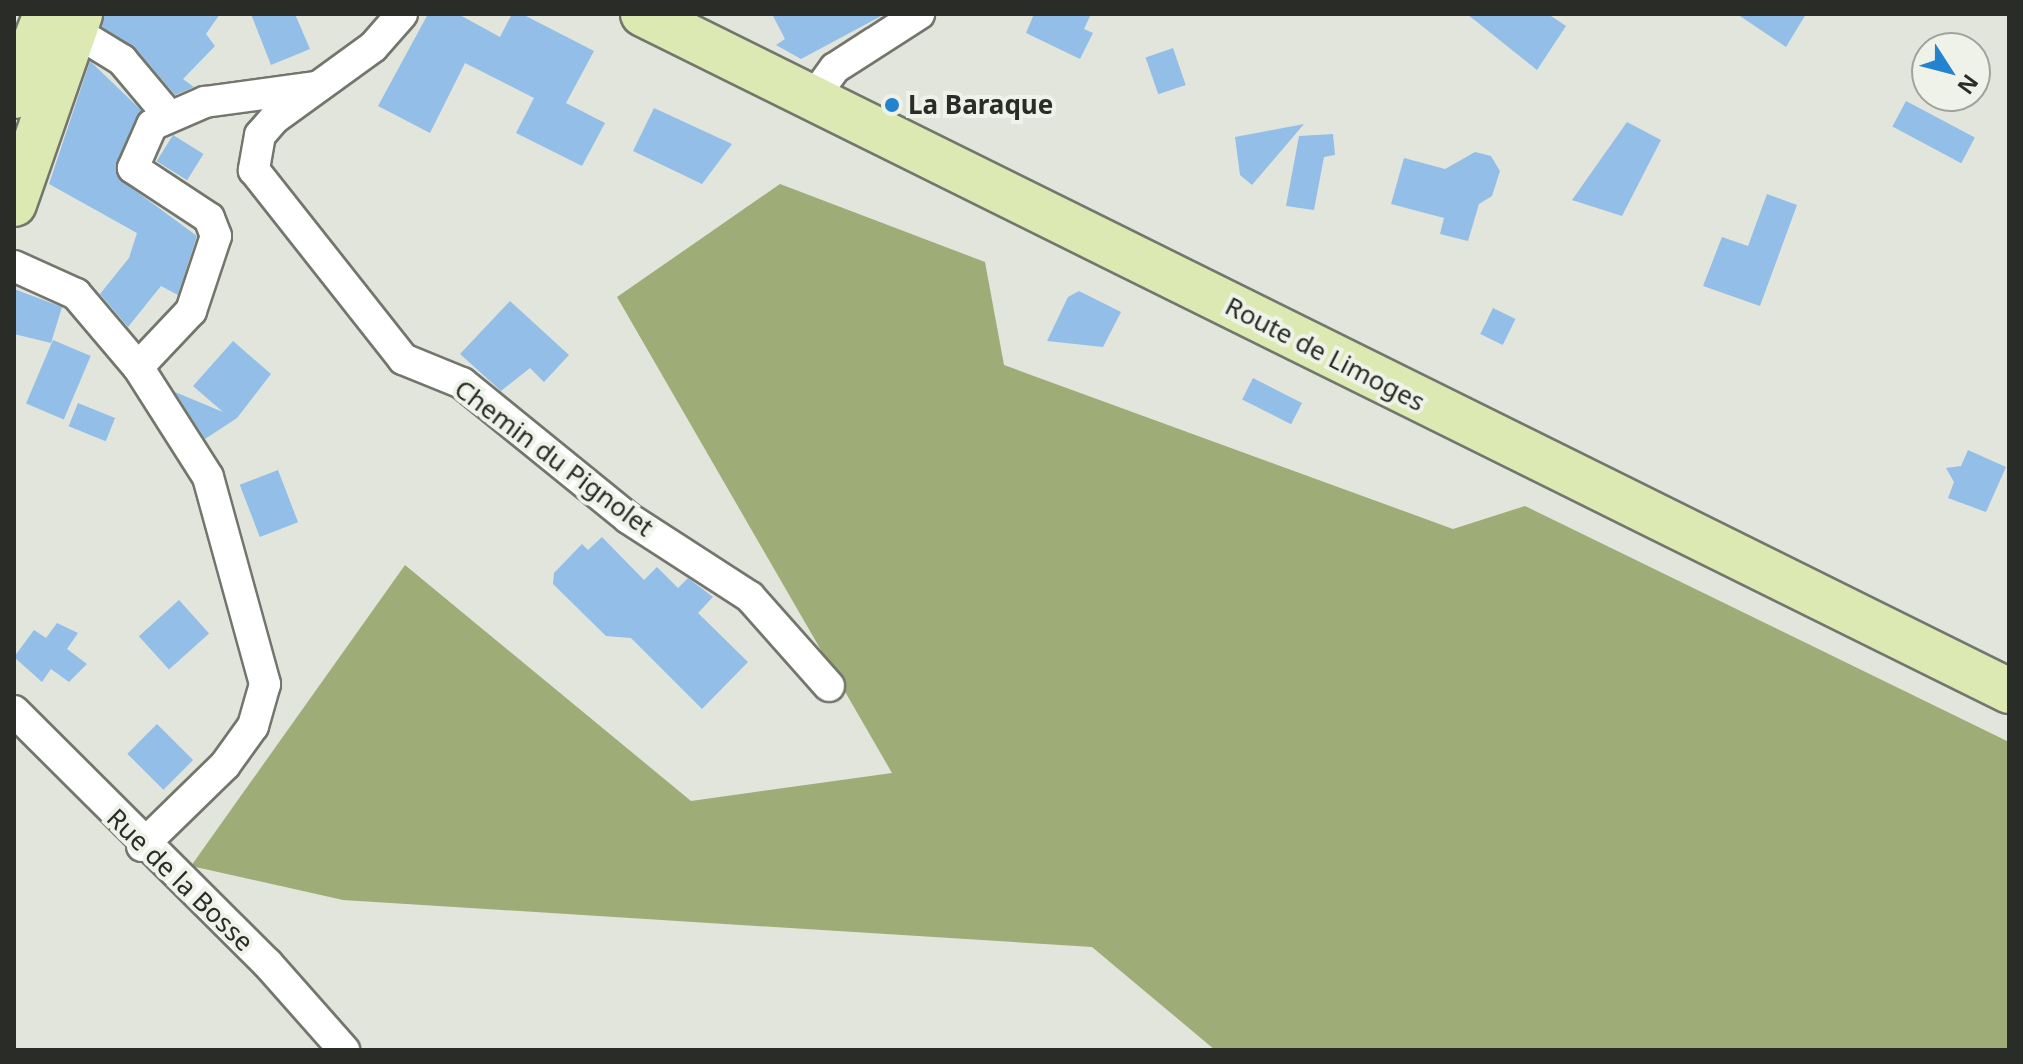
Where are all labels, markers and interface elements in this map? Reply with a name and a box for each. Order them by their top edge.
north arrow [1911,32,1991,112]
text: N [1951,69,1986,101]
place label: La Baraque [908,89,1053,121]
marker: La Baraque [883,96,901,114]
street label: Route de Limoges [1220,290,1430,418]
street label: Chemin du Pignolet [448,373,660,543]
street label: Rue de la Bosse [100,802,260,958]

